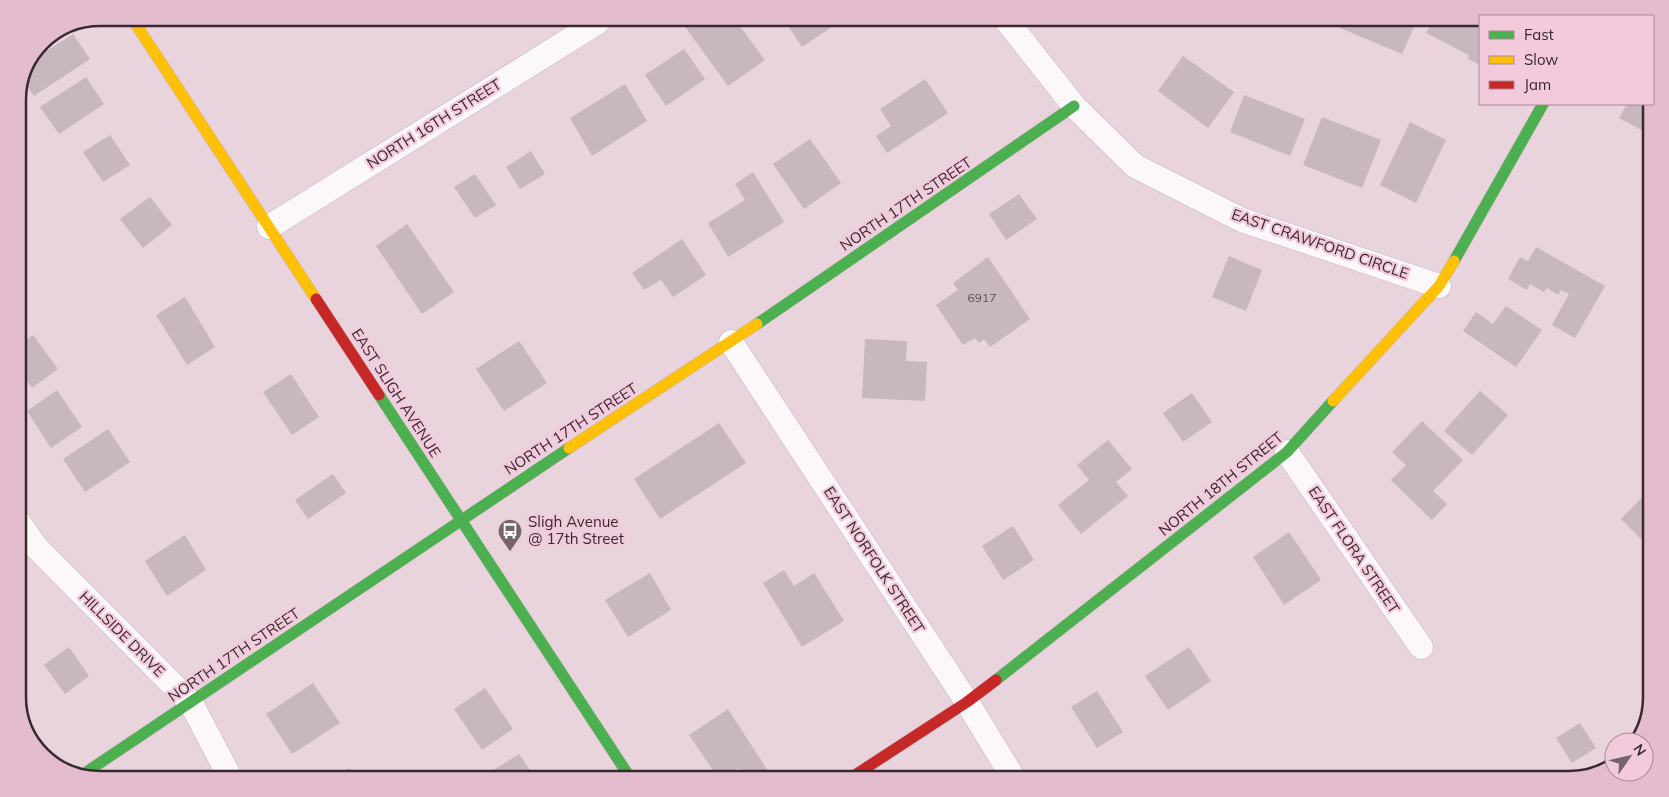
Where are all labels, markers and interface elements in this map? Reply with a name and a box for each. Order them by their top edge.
legend [1479,15,1654,105]
text: Fast [1524,25,1554,44]
text: Slow [1524,50,1558,69]
street label: NORTH 16TH STREET [363,74,504,173]
text: Jam [1524,75,1551,94]
street label: NORTH 17TH STREET [836,152,975,255]
street label: EAST CRAWFORD CIRCLE [1229,204,1411,283]
house number: 6917 [968,290,996,305]
street label: EAST SLIGH AVENUE [348,325,445,461]
street label: NORTH 17TH STREET [501,378,641,479]
street label: NORTH 18TH STREET [1155,427,1287,540]
street label: EAST FLORA STREET [1305,482,1404,617]
street label: EAST NORFOLK STREET [820,483,929,637]
place label: Sligh Avenue @ 17th Street [528,512,624,548]
bus stop icon: Sligh Avenue @ 17th Street [497,518,523,552]
street label: HILLSIDE DRIVE [76,587,169,681]
street label: NORTH 17TH STREET [164,603,303,706]
north arrow [1604,732,1654,782]
text: N [1629,740,1650,759]

